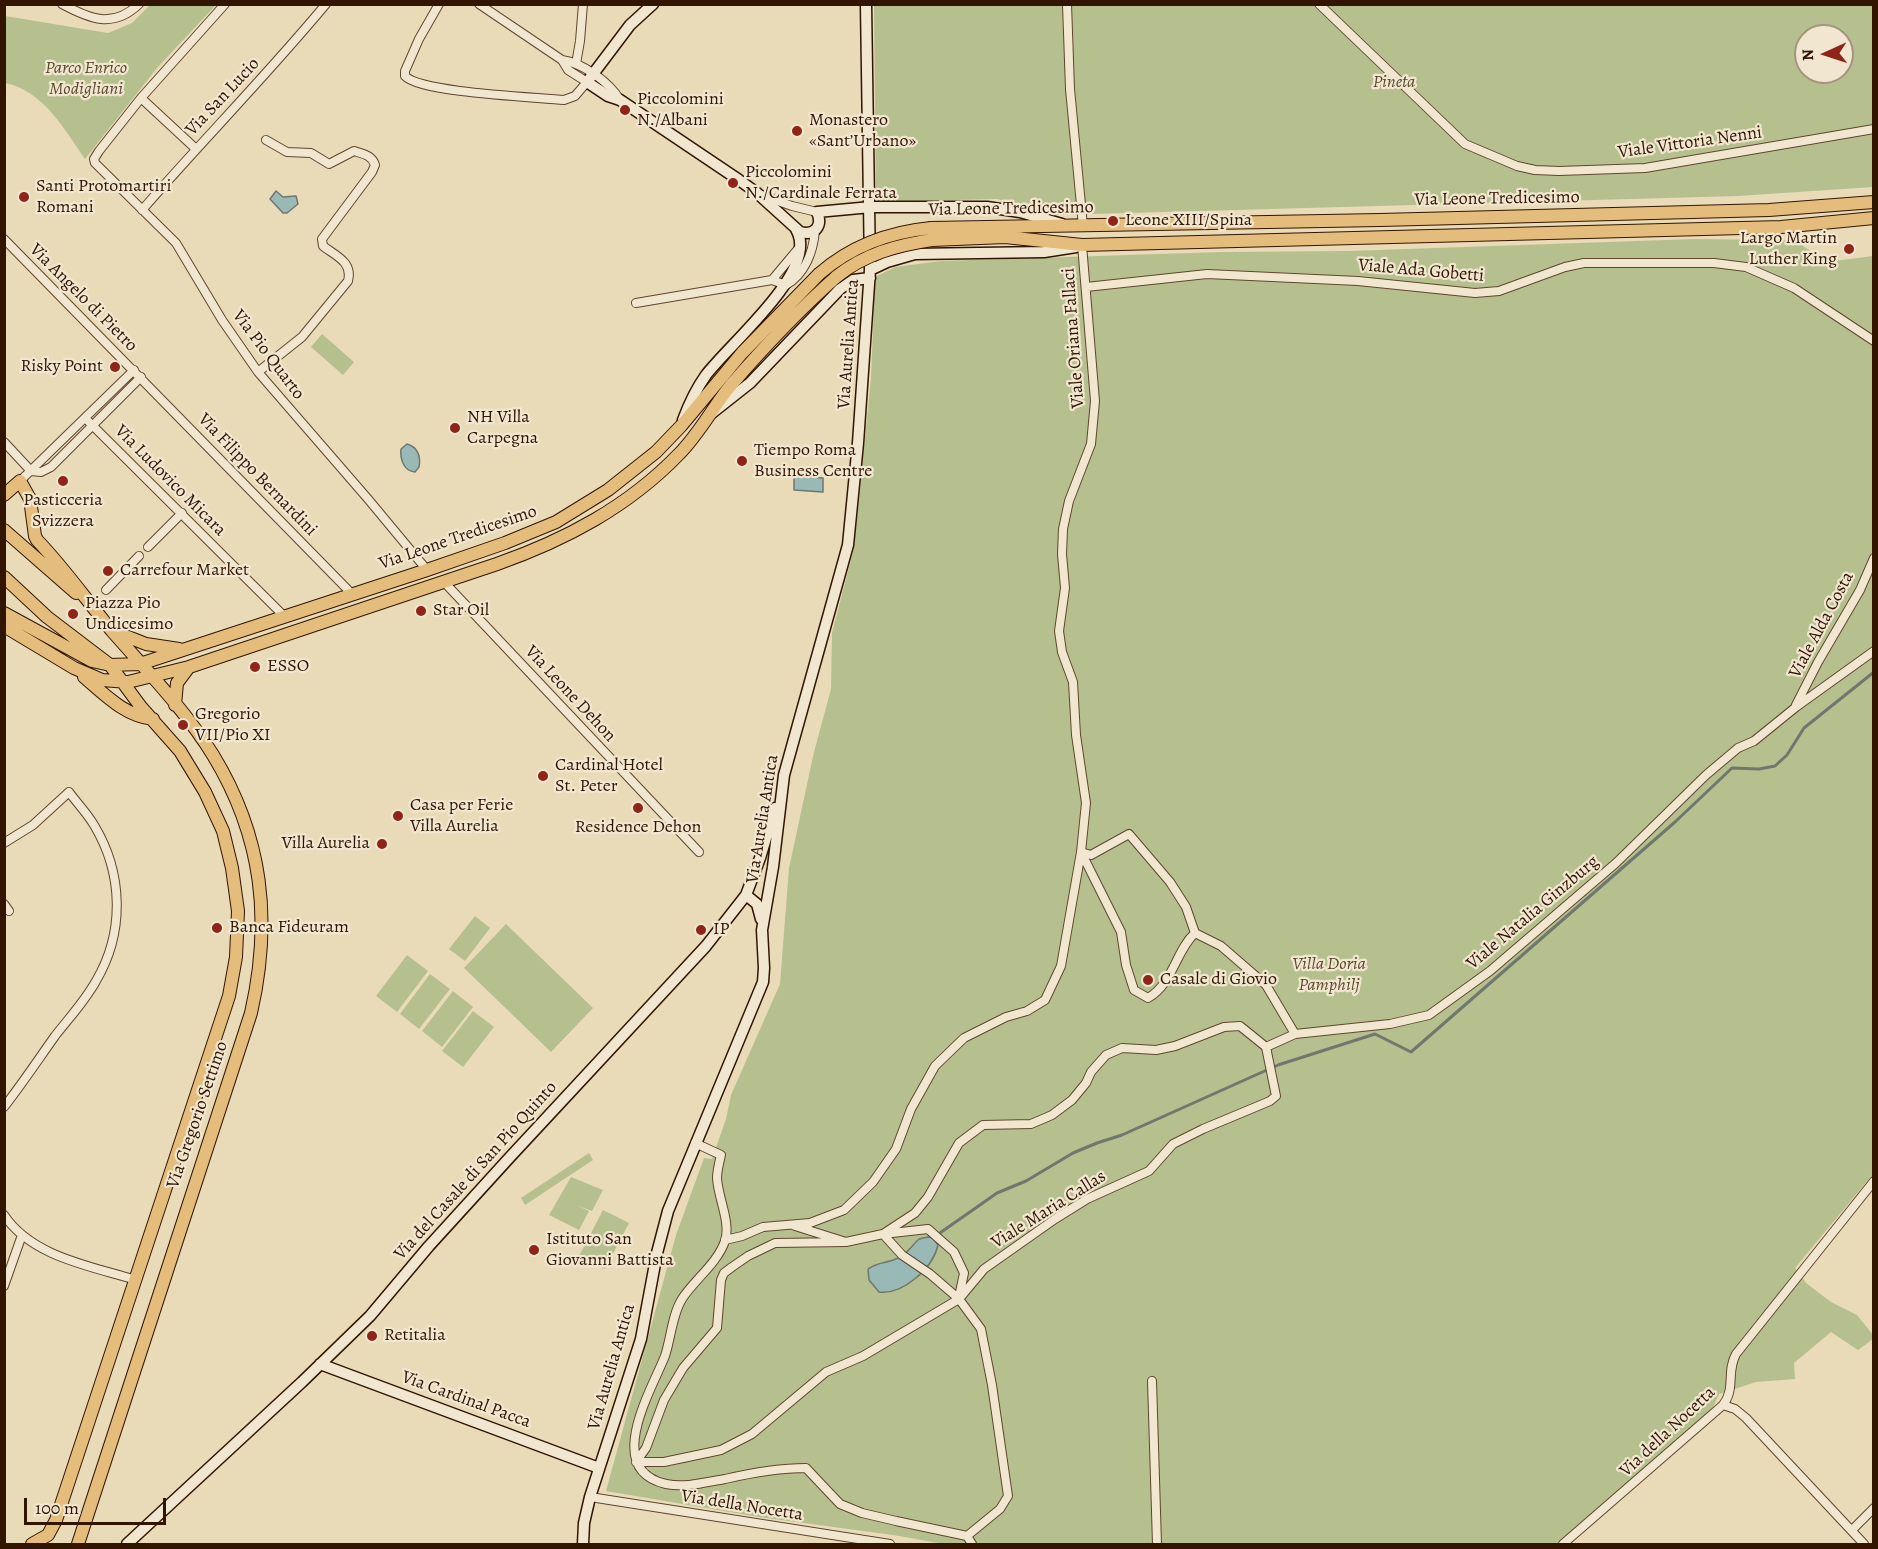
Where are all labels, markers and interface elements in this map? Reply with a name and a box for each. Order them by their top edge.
north arrow [1794,24,1854,84]
text: N [1797,48,1819,61]
street label: Via San Lucio [181,53,265,141]
park label: Parco Enrico Modigliani [45,58,127,100]
park label: Pineta [1373,72,1415,94]
place label: Piccolomini N./Albani [637,89,724,132]
marker: Piccolomini N./Albani [618,103,632,117]
place label: Monastero «Sant’Urbano» [809,110,916,152]
street label: Viale Vittoria Nenni [1617,122,1763,164]
marker: Monastero «Sant’Urbano» [790,124,804,138]
place label: Piccolomini N./Cardinale Ferrata [745,162,897,204]
place label: Santi Protomartiri Romani [36,176,172,219]
marker: Piccolomini N./Cardinale Ferrata [726,176,740,190]
street label: Via Leone Tredicesimo [1414,187,1580,211]
marker: Santi Protomartiri Romani [17,190,31,204]
street label: Via Leone Tredicesimo [928,197,1094,221]
place label: Leone XIII/Spina [1125,210,1252,232]
marker: Leone XIII/Spina [1106,214,1120,228]
place label: Largo Martin Luther King [1740,228,1837,270]
street label: Via Angelo di Pietro [24,239,142,357]
marker: Largo Martin Luther King [1842,242,1856,256]
street label: Viale Ada Gobetti [1357,255,1485,287]
street label: Viale Oriana Fallaci [1058,267,1090,409]
street label: Via Aurelia Antica [834,278,864,410]
street label: Via Pio Quarto [227,306,309,404]
place label: Risky Point [20,356,103,378]
marker: Risky Point [108,360,122,374]
place label: NH Villa Carpegna [467,407,538,450]
street label: Via Filippo Bernardini [193,409,321,541]
street label: Via Ludovico Micara [110,421,230,541]
marker: NH Villa Carpegna [448,421,462,435]
place label: Tiempo Roma Business Centre [754,440,872,482]
marker: Tiempo Roma Business Centre [735,454,749,468]
marker: Pasticceria Svizzera [56,474,70,488]
place label: Pasticceria Svizzera [23,490,103,532]
street label: Via Leone Tredicesimo [376,501,540,575]
place label: Carrefour Market [120,560,249,582]
marker: Carrefour Market [101,564,115,578]
street label: Viale Alda Costa [1785,568,1859,682]
place label: Piazza Pio Undicesimo [85,593,173,636]
place label: Star Oil [433,600,489,622]
marker: Star Oil [414,604,428,618]
marker: Piazza Pio Undicesimo [66,607,80,621]
street label: Via Leone Dehon [520,641,620,747]
place label: ESSO [267,656,309,678]
marker: ESSO [248,660,262,674]
place label: Gregorio VII/Pio XI [195,704,271,746]
marker: Gregorio VII/Pio XI [176,718,190,732]
street label: Via Aurelia Antica [742,753,784,885]
place label: Cardinal Hotel St. Peter [555,755,663,798]
marker: Cardinal Hotel St. Peter [536,769,550,783]
place label: Casa per Ferie Villa Aurelia [410,795,513,838]
marker: Residence Dehon [631,801,645,815]
marker: Casa per Ferie Villa Aurelia [391,809,405,823]
place label: Residence Dehon [575,817,701,839]
place label: Villa Aurelia [281,833,370,855]
marker: Villa Aurelia [375,837,389,851]
street label: Viale Natalia Ginzburg [1462,851,1604,975]
place label: Banca Fideuram [229,917,349,939]
place label: IP [713,919,729,941]
marker: Banca Fideuram [210,921,224,935]
marker: IP [694,923,708,937]
park label: Villa Doria Pamphilj [1292,954,1366,996]
place label: Casale di Giovio [1160,969,1277,991]
marker: Casale di Giovio [1141,973,1155,987]
street label: Via Gregorio Settimo [163,1039,233,1191]
street label: Via del Casale di San Pio Quinto [390,1077,562,1265]
street label: Viale Maria Callas [988,1166,1110,1254]
place label: Istituto San Giovanni Battista [546,1229,674,1272]
marker: Istituto San Giovanni Battista [527,1243,541,1257]
street label: Via Aurelia Antica [584,1301,640,1433]
place label: Retitalia [384,1325,446,1347]
marker: Retitalia [365,1329,379,1343]
street label: Via Cardinal Pacca [399,1367,533,1433]
street label: Via della Nocetta [1616,1382,1720,1482]
scale bar [27,1486,170,1524]
street label: Via della Nocetta [680,1486,804,1526]
text: 100 m [35,1496,79,1520]

